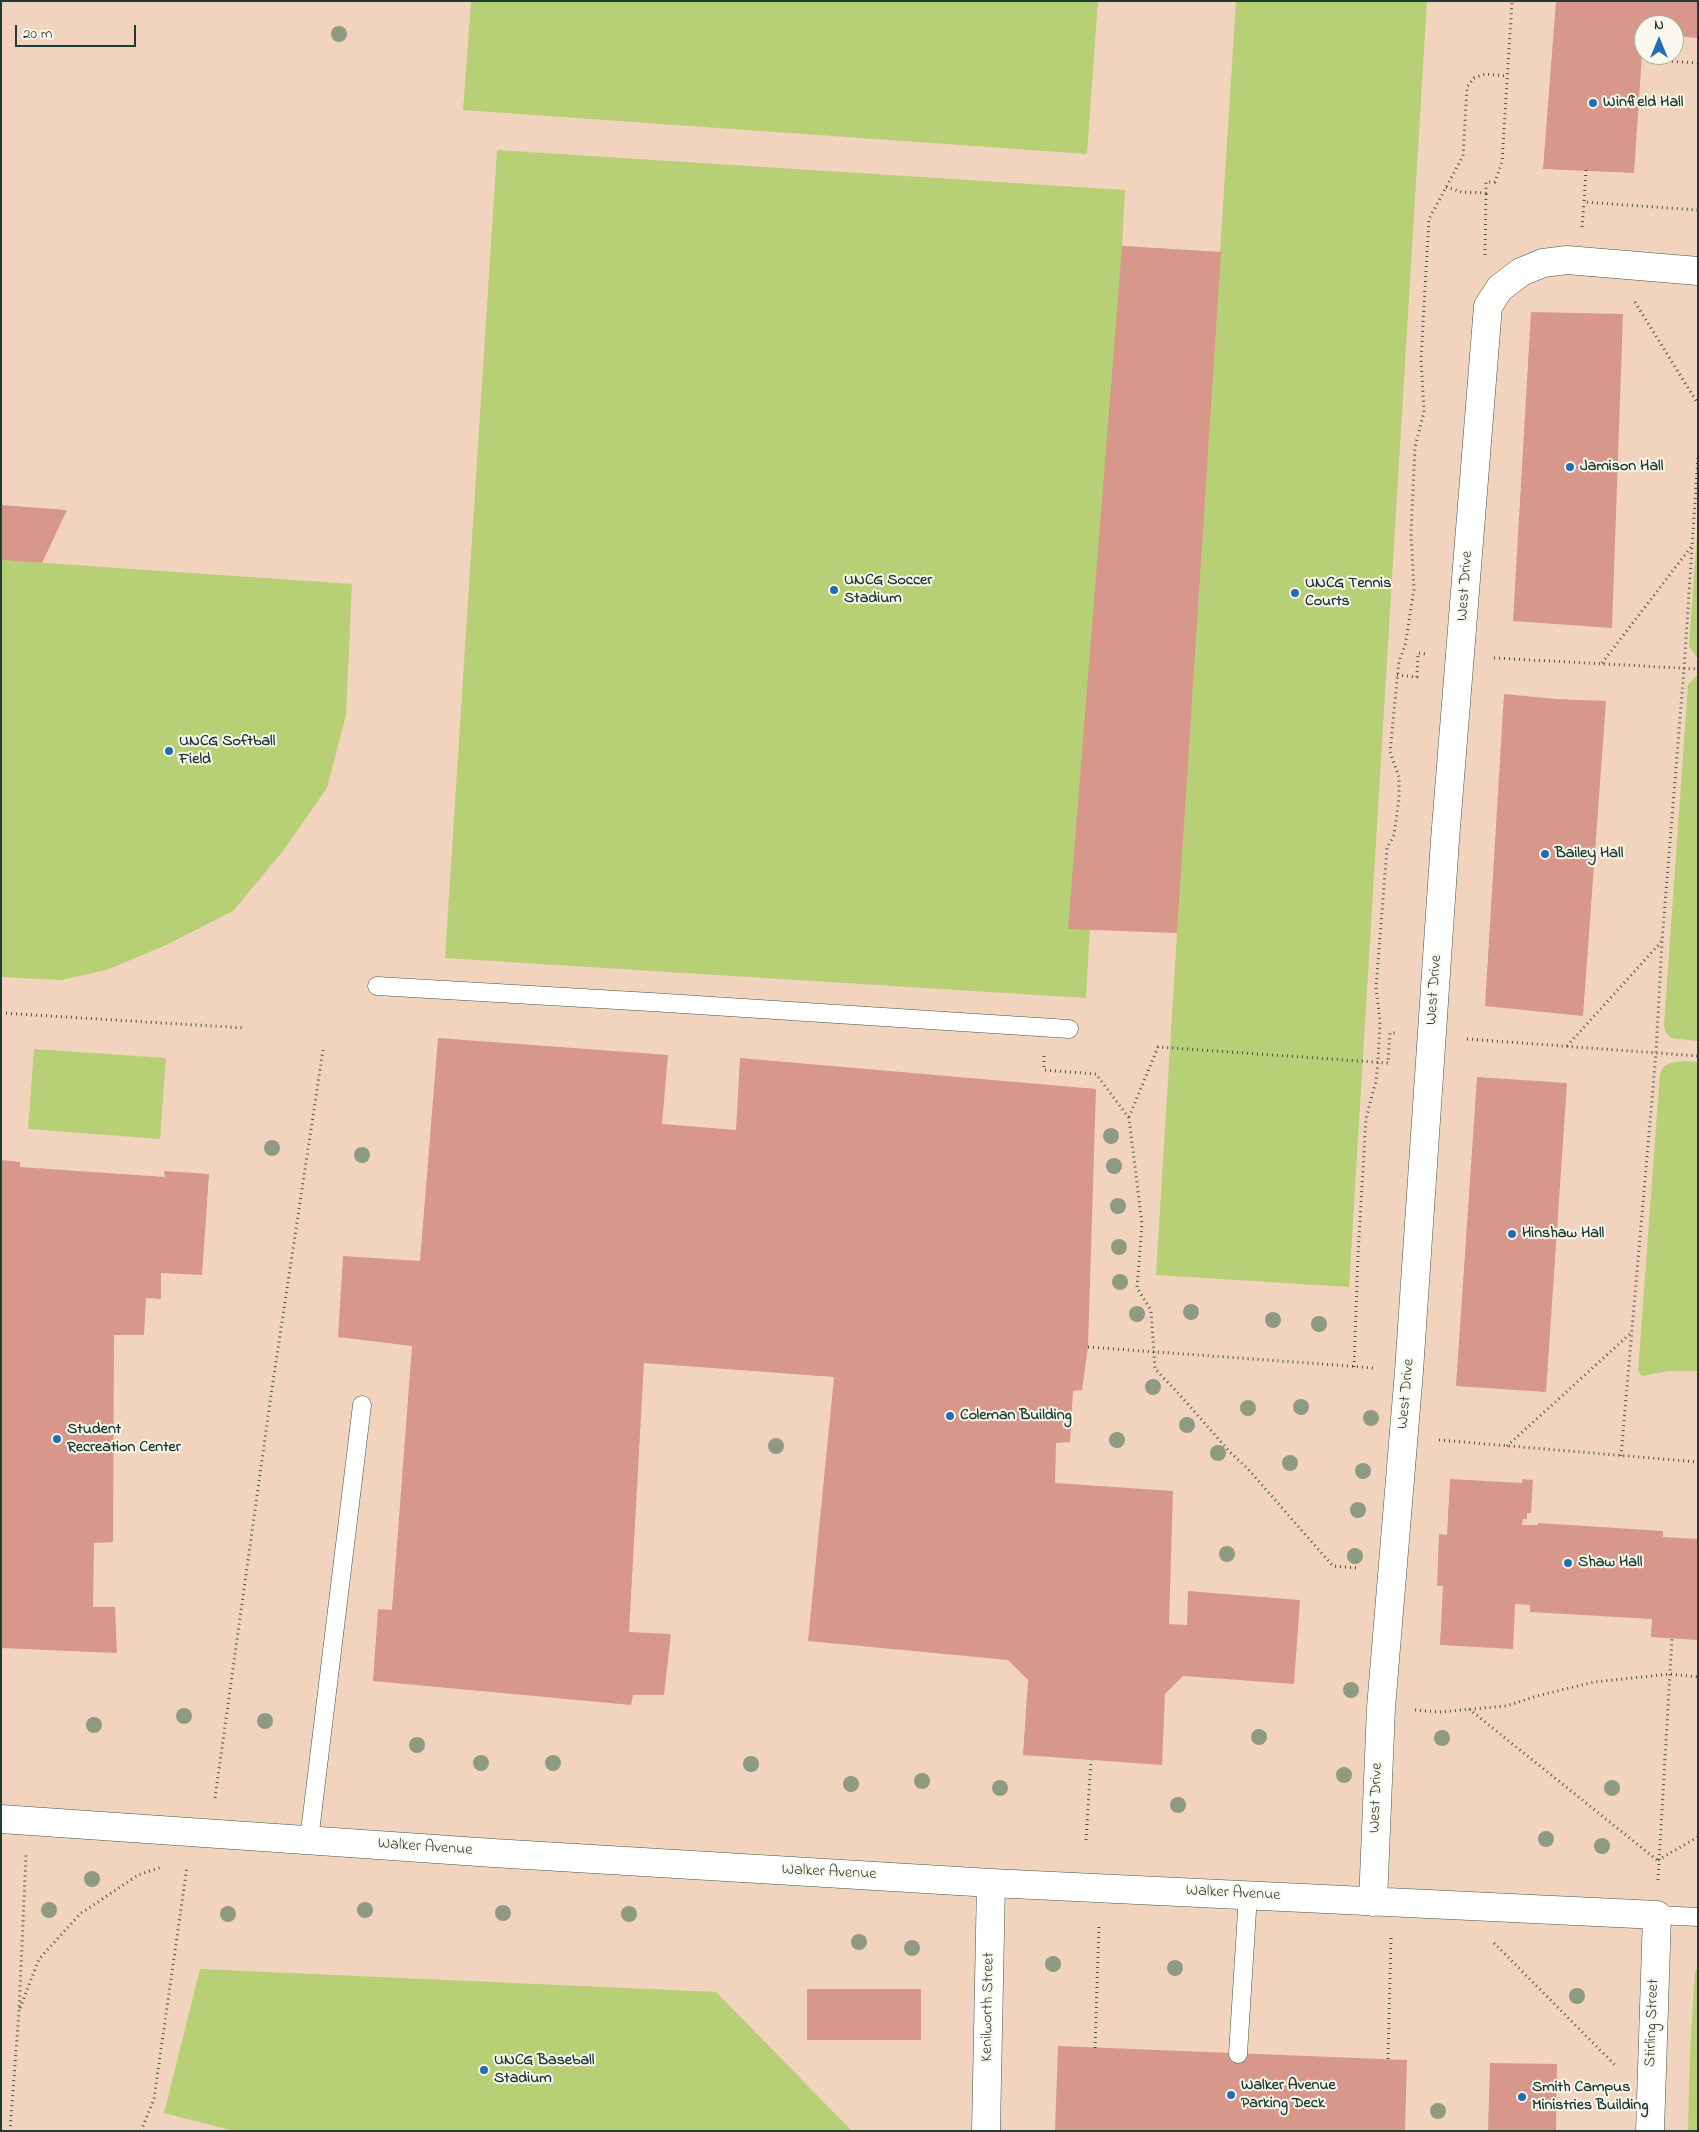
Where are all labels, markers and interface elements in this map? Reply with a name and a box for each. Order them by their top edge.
scale bar [18,15,139,47]
north arrow [1634,15,1684,65]
text: N [1654,15,1664,36]
text: 20 m [23,23,52,45]
place label: Winfield Hall [1603,93,1683,113]
marker: Winfield Hall [1587,97,1599,109]
place label: Jamison Hall [1580,457,1663,477]
marker: Jamison Hall [1564,461,1576,473]
street label: West Drive [1454,550,1478,622]
place label: UNCG Soccer Stadium [844,571,932,609]
place label: UNCG Tennis Courts [1305,574,1391,612]
marker: UNCG Soccer Stadium [828,584,840,596]
marker: UNCG Tennis Courts [1289,587,1301,599]
place label: UNCG Softball Field [179,732,275,770]
marker: UNCG Softball Field [163,745,175,757]
place label: Bailey Hall [1555,844,1623,864]
marker: Bailey Hall [1539,848,1551,860]
street label: West Drive [1423,954,1447,1026]
place label: Hinshaw Hall [1522,1224,1604,1244]
marker: Hinshaw Hall [1506,1228,1518,1240]
street label: West Drive [1394,1358,1420,1430]
place label: Coleman Building [960,1406,1072,1426]
marker: Coleman Building [944,1410,956,1422]
place label: Student Recreation Center [67,1420,181,1458]
marker: Student Recreation Center [51,1433,63,1445]
place label: Shaw Hall [1578,1553,1642,1573]
marker: Shaw Hall [1562,1557,1574,1569]
street label: West Drive [1366,1762,1388,1834]
street label: Walker Avenue [377,1835,473,1861]
street label: Walker Avenue [781,1861,877,1885]
street label: Walker Avenue [1185,1882,1281,1906]
street label: Kenilworth Street [978,1952,1000,2062]
street label: Stirling Street [1642,1978,1664,2068]
place label: UNCG Baseball Stadium [494,2051,594,2089]
marker: UNCG Baseball Stadium [478,2064,490,2076]
place label: Walker Avenue Parking Deck [1241,2076,1336,2114]
place label: Smith Campus Ministries Building [1532,2078,1648,2116]
marker: Walker Avenue Parking Deck [1225,2089,1237,2101]
marker: Smith Campus Ministries Building [1516,2091,1528,2103]

